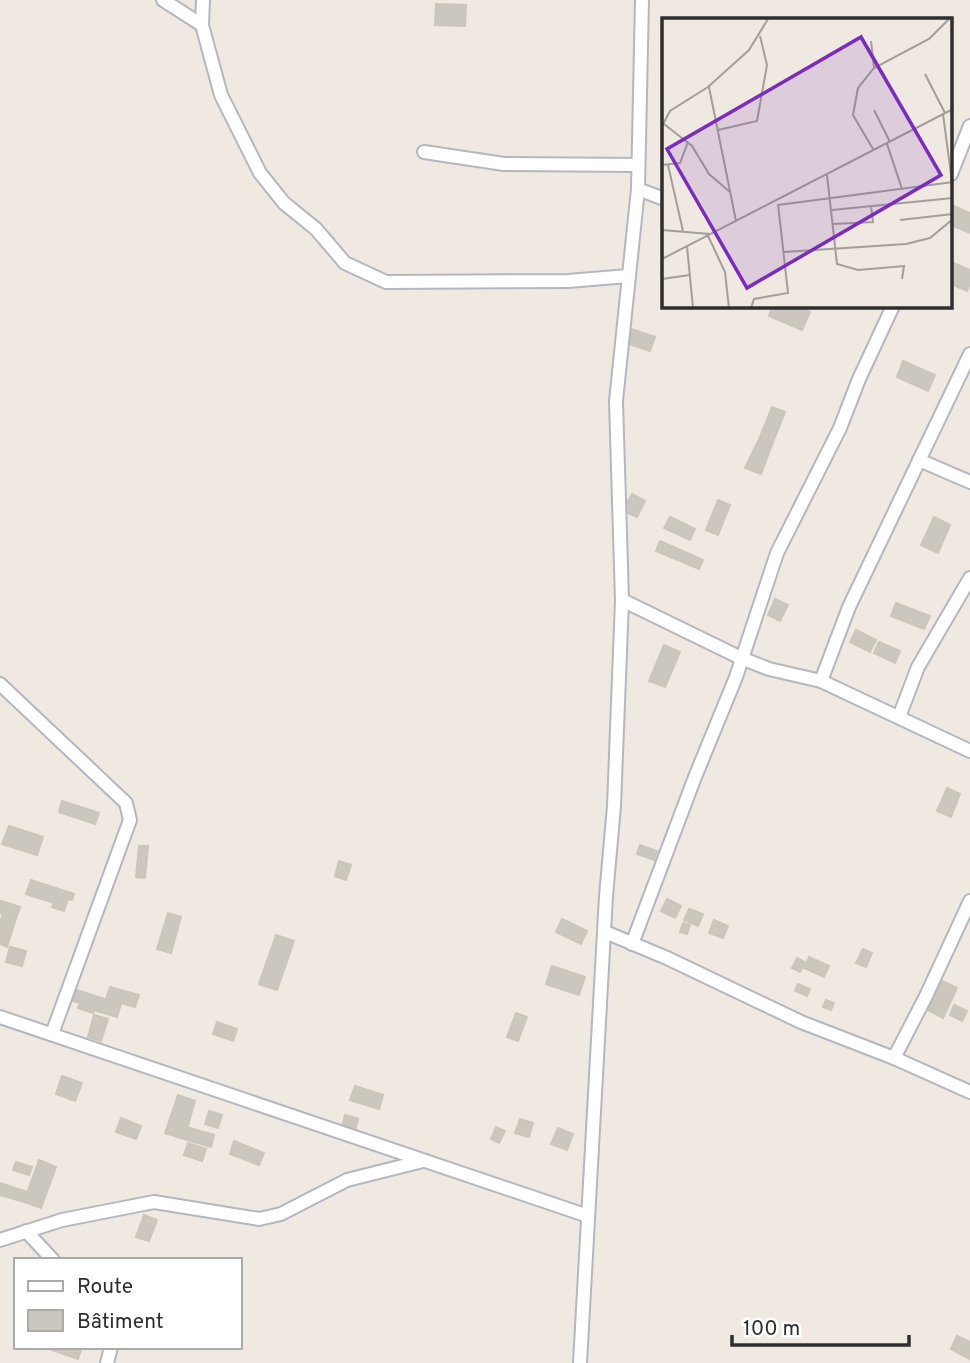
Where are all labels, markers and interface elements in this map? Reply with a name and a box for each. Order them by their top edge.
inset map [662,18,953,308]
legend [14,1258,242,1349]
text: Route [77,1274,133,1301]
scale bar [732,1304,909,1348]
text: Bâtiment [77,1309,164,1336]
text: 100 m [743,1316,800,1343]

